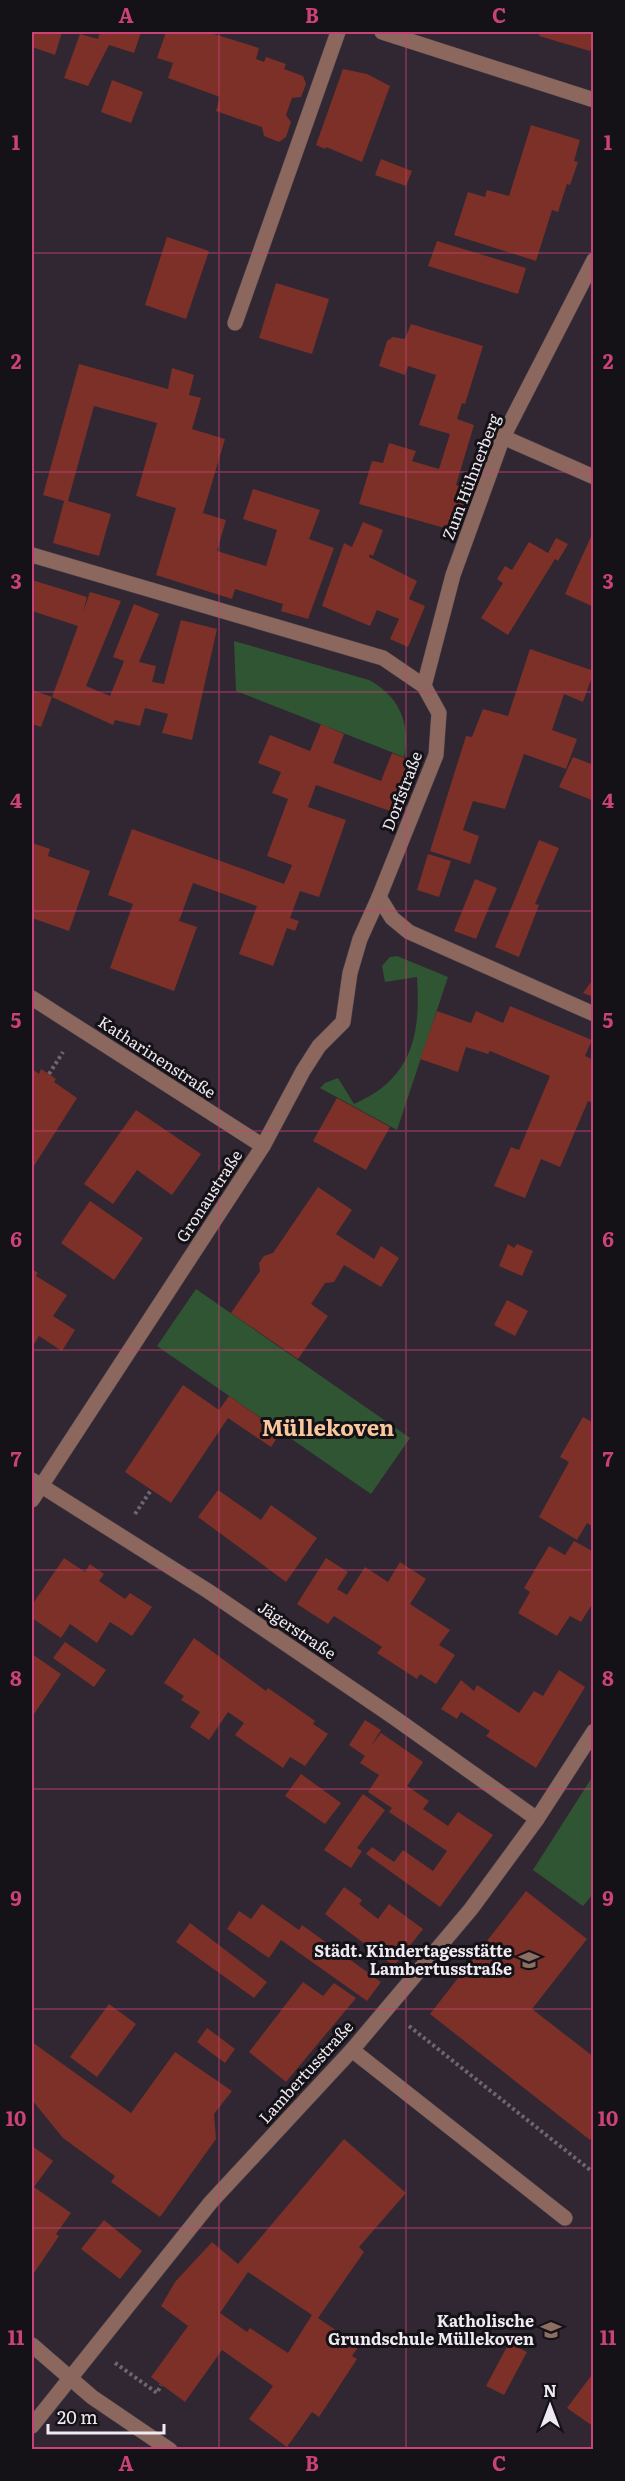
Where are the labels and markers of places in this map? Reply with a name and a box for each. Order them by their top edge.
place label: Städt. Kindertagesstätte Lambertusstraße [314,1938,512,1980]
school or university icon: Städt. Kindertagesstätte Lambertusstraße [517,1948,541,1972]
place label: Katholische Grundschule Müllekoven [328,2308,534,2350]
school or university icon: Katholische Grundschule Müllekoven [539,2318,563,2342]

